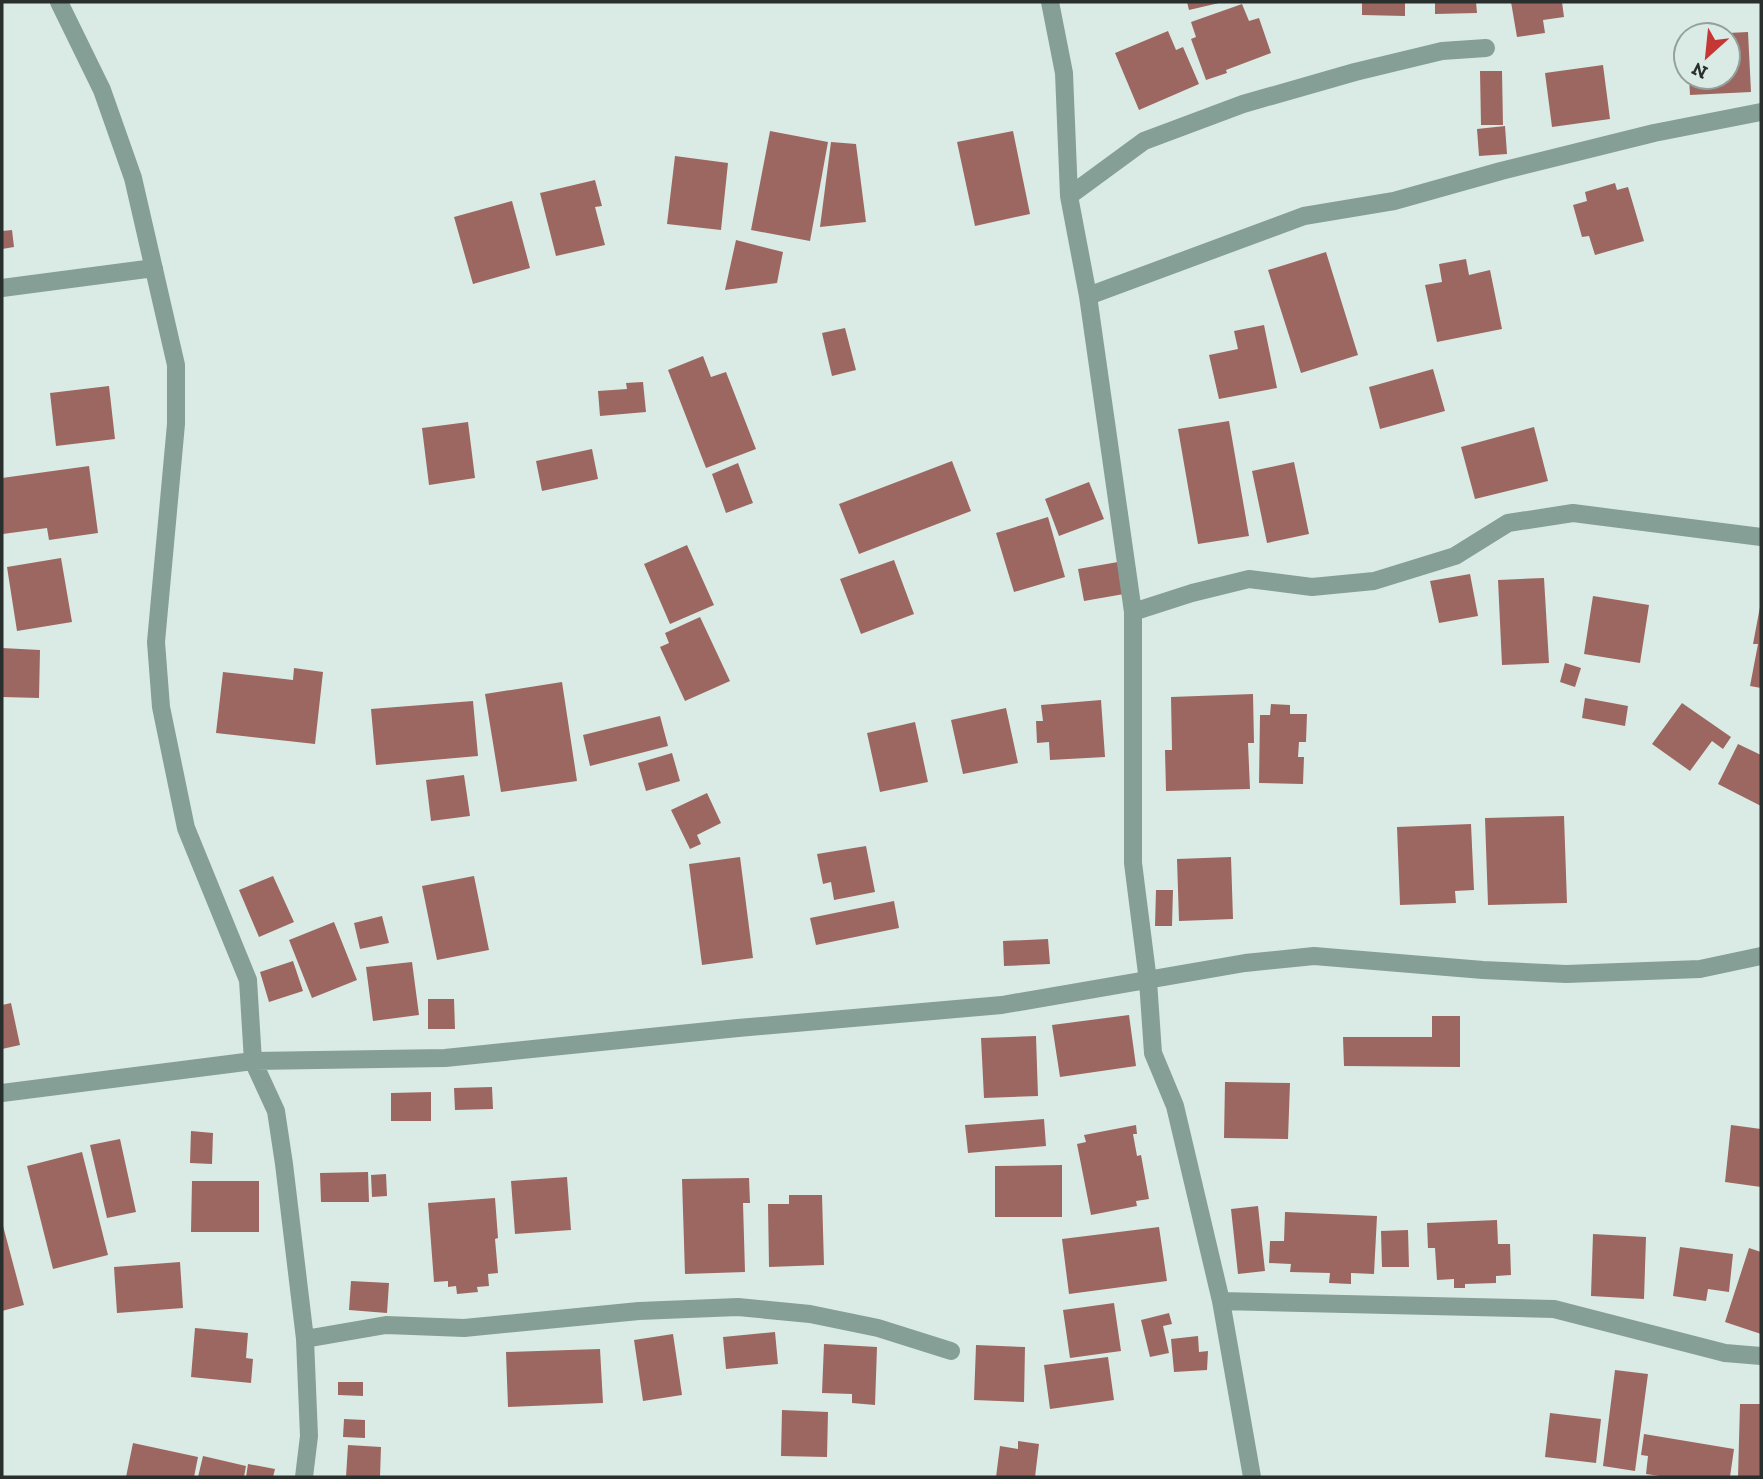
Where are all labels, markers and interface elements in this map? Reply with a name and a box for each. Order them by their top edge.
north arrow [1672,21,1742,91]
text: N [1688,57,1711,84]

